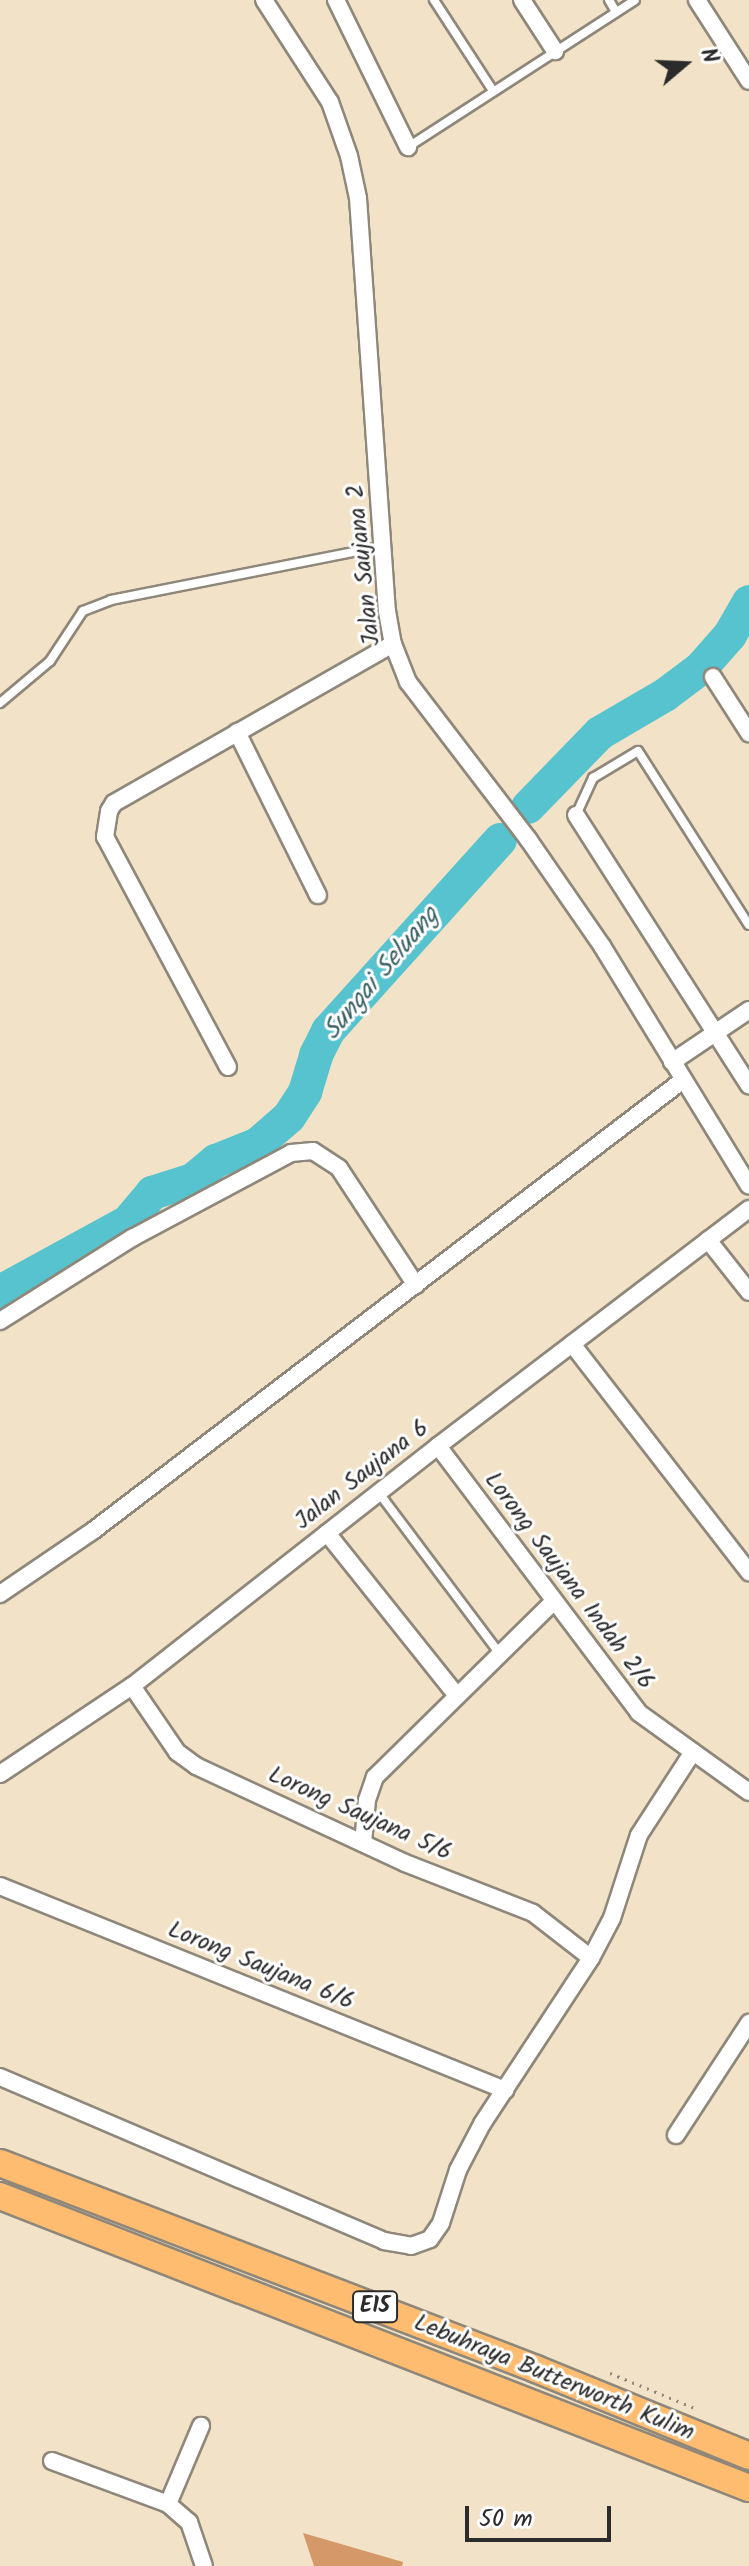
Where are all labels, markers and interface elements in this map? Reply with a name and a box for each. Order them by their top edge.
north arrow [645,24,725,104]
text: N [689,44,727,68]
street label: Jalan Saujana 2 [341,483,387,647]
water label: Sungai Seluang [317,901,447,1047]
street label: Jalan Saujana 6 [289,1414,435,1536]
street label: Lorong Saujana Indah 2/6 [478,1467,660,1695]
street label: Lorong Saujana 5/6 [264,1761,456,1867]
street label: Lorong Saujana 6/6 [164,1915,358,2017]
road number: E15 [351,2289,399,2325]
street label: Lebuhraya Butterworth Kulim [410,2309,698,2447]
scale bar [469,2490,615,2540]
text: 50 m [479,2500,533,2539]

